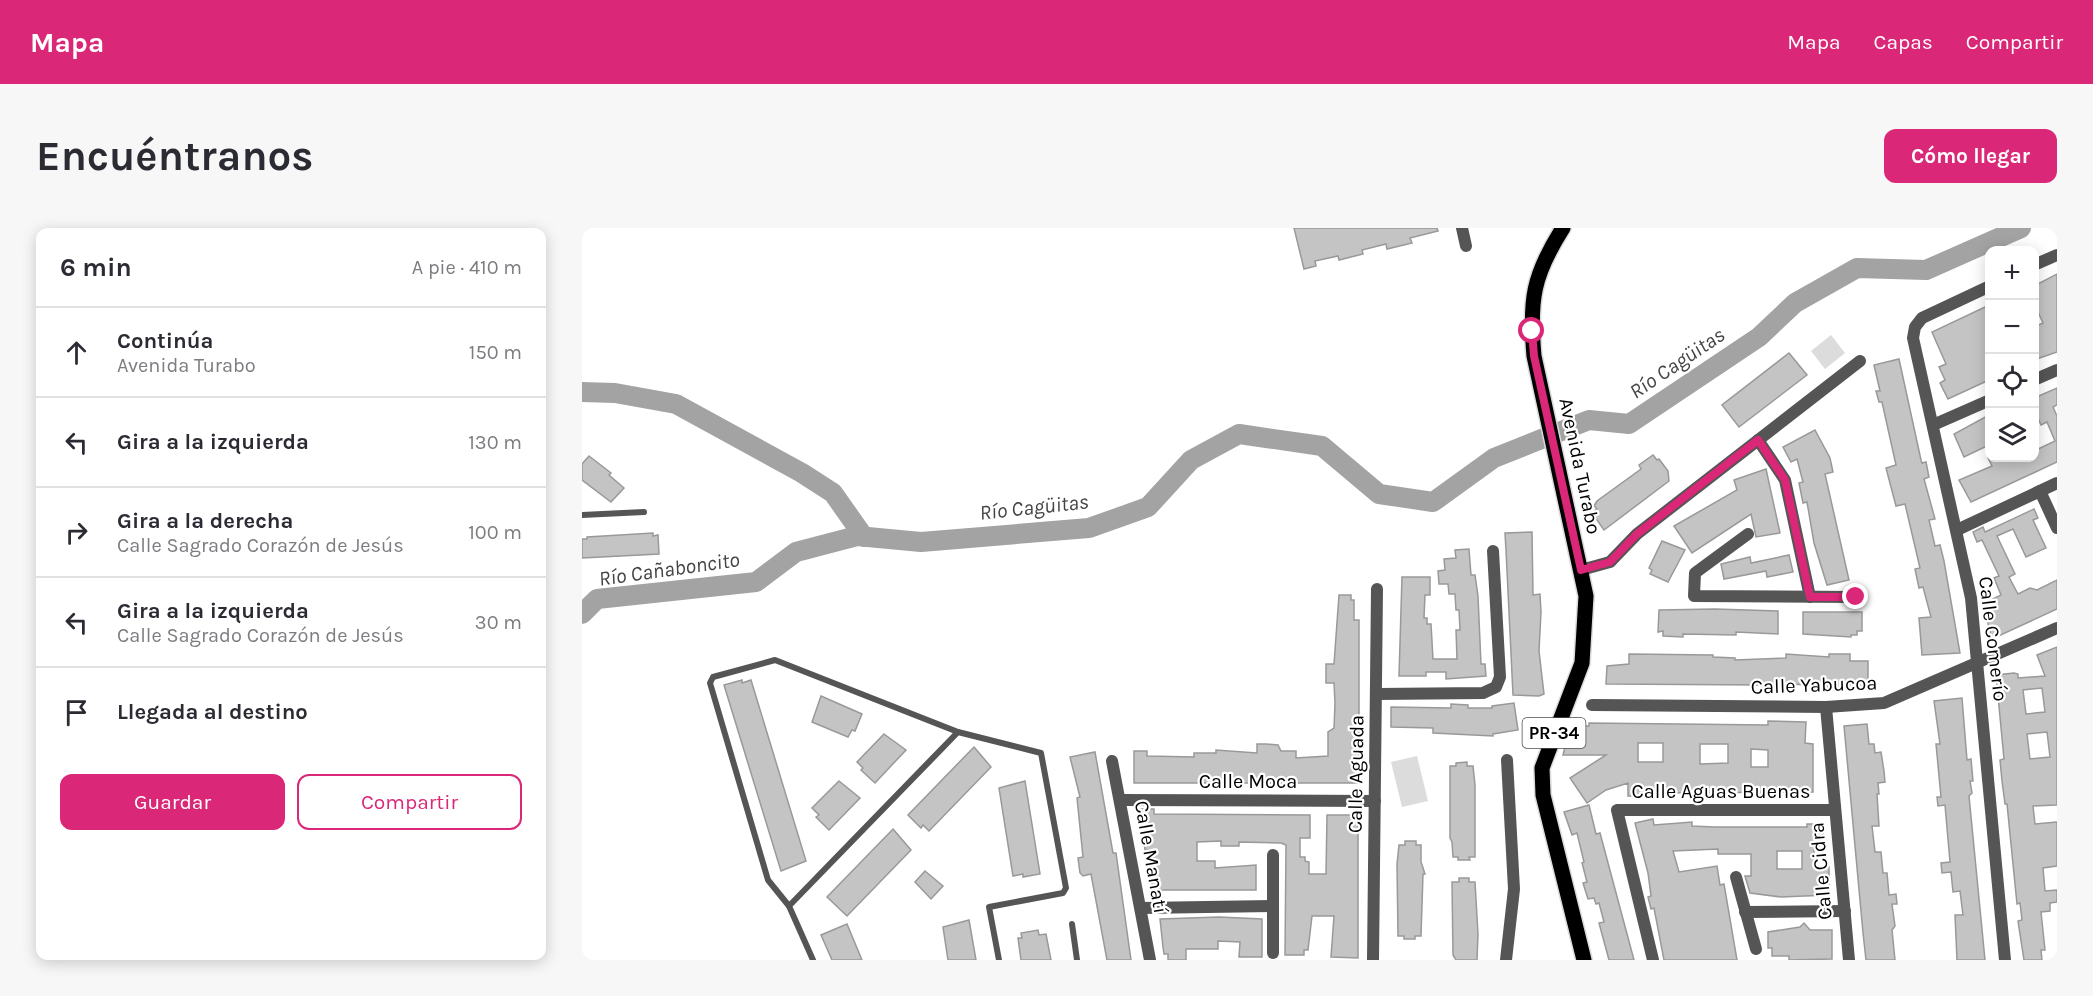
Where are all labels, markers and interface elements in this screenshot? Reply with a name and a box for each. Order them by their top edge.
text: Mapa [30,26,104,59]
text: Mapa [1787,30,1841,54]
text: Capas [1874,30,1933,54]
text: Compartir [1966,30,2063,54]
button: Cómo llegar [1884,129,2057,183]
text: Encuéntranos [36,131,314,181]
map controls [1985,246,2039,462]
button: + [1985,246,2039,300]
text: 6 min [60,252,132,283]
text: A pie · 410 m [412,256,522,279]
button: − [1985,300,2039,354]
route start [1518,317,1544,343]
water label: Río Cagüitas [1625,322,1729,404]
text: Continúa [117,328,213,354]
icon: ahead [60,336,93,369]
text: 150 m [469,341,522,364]
text: Avenida Turabo [117,354,256,377]
button: locate [1985,354,2039,408]
street label: Avenida Turabo [1554,396,1606,536]
button: layers [1985,408,2039,462]
icon: left [60,426,93,459]
text: Gira a la izquierda [117,429,309,455]
text: 130 m [468,431,522,454]
water label: Río Cagüitas [978,489,1090,525]
text: Gira a la derecha [117,508,293,534]
icon: right [60,516,93,549]
text: 100 m [468,521,522,544]
text: Calle Sagrado Corazón de Jesús [117,534,404,557]
water label: Río Cañaboncito [597,547,742,591]
street label: Calle Comerío [1974,575,2012,703]
route end [1842,583,1868,609]
text: Gira a la izquierda [117,598,309,624]
icon: left [60,606,93,639]
text: 30 m [475,611,522,634]
text: Calle Sagrado Corazón de Jesús [117,624,404,647]
street label: Calle Yabucoa [1750,671,1878,699]
icon: arrive [60,696,93,729]
text: Llegada al destino [117,699,308,725]
street label: Calle Aguada [1343,715,1369,833]
road number: PR-34 [1522,718,1586,748]
street label: Calle Moca [1199,770,1297,793]
button: Guardar [60,774,285,830]
button: Compartir [297,774,522,830]
street label: Calle Aguas Buenas [1631,780,1811,803]
street label: Calle Manatí [1130,799,1172,915]
street label: Calle Cidra [1805,821,1837,921]

